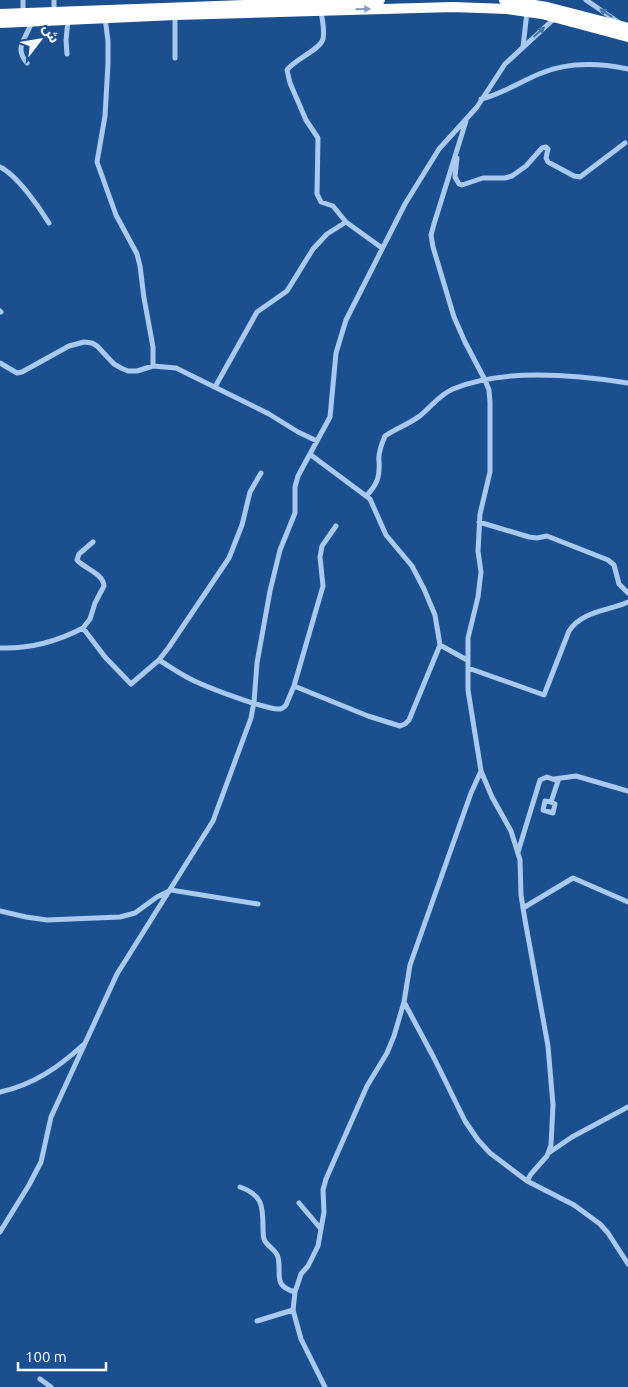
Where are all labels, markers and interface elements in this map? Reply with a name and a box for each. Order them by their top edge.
one-way arrow [356,5,372,13]
one-way arrow [599,8,613,18]
north arrow [15,15,65,65]
text: ش [39,21,63,46]
one-way arrow [533,26,545,38]
scale bar [18,1340,105,1372]
text: 100 m [25,1348,67,1365]

